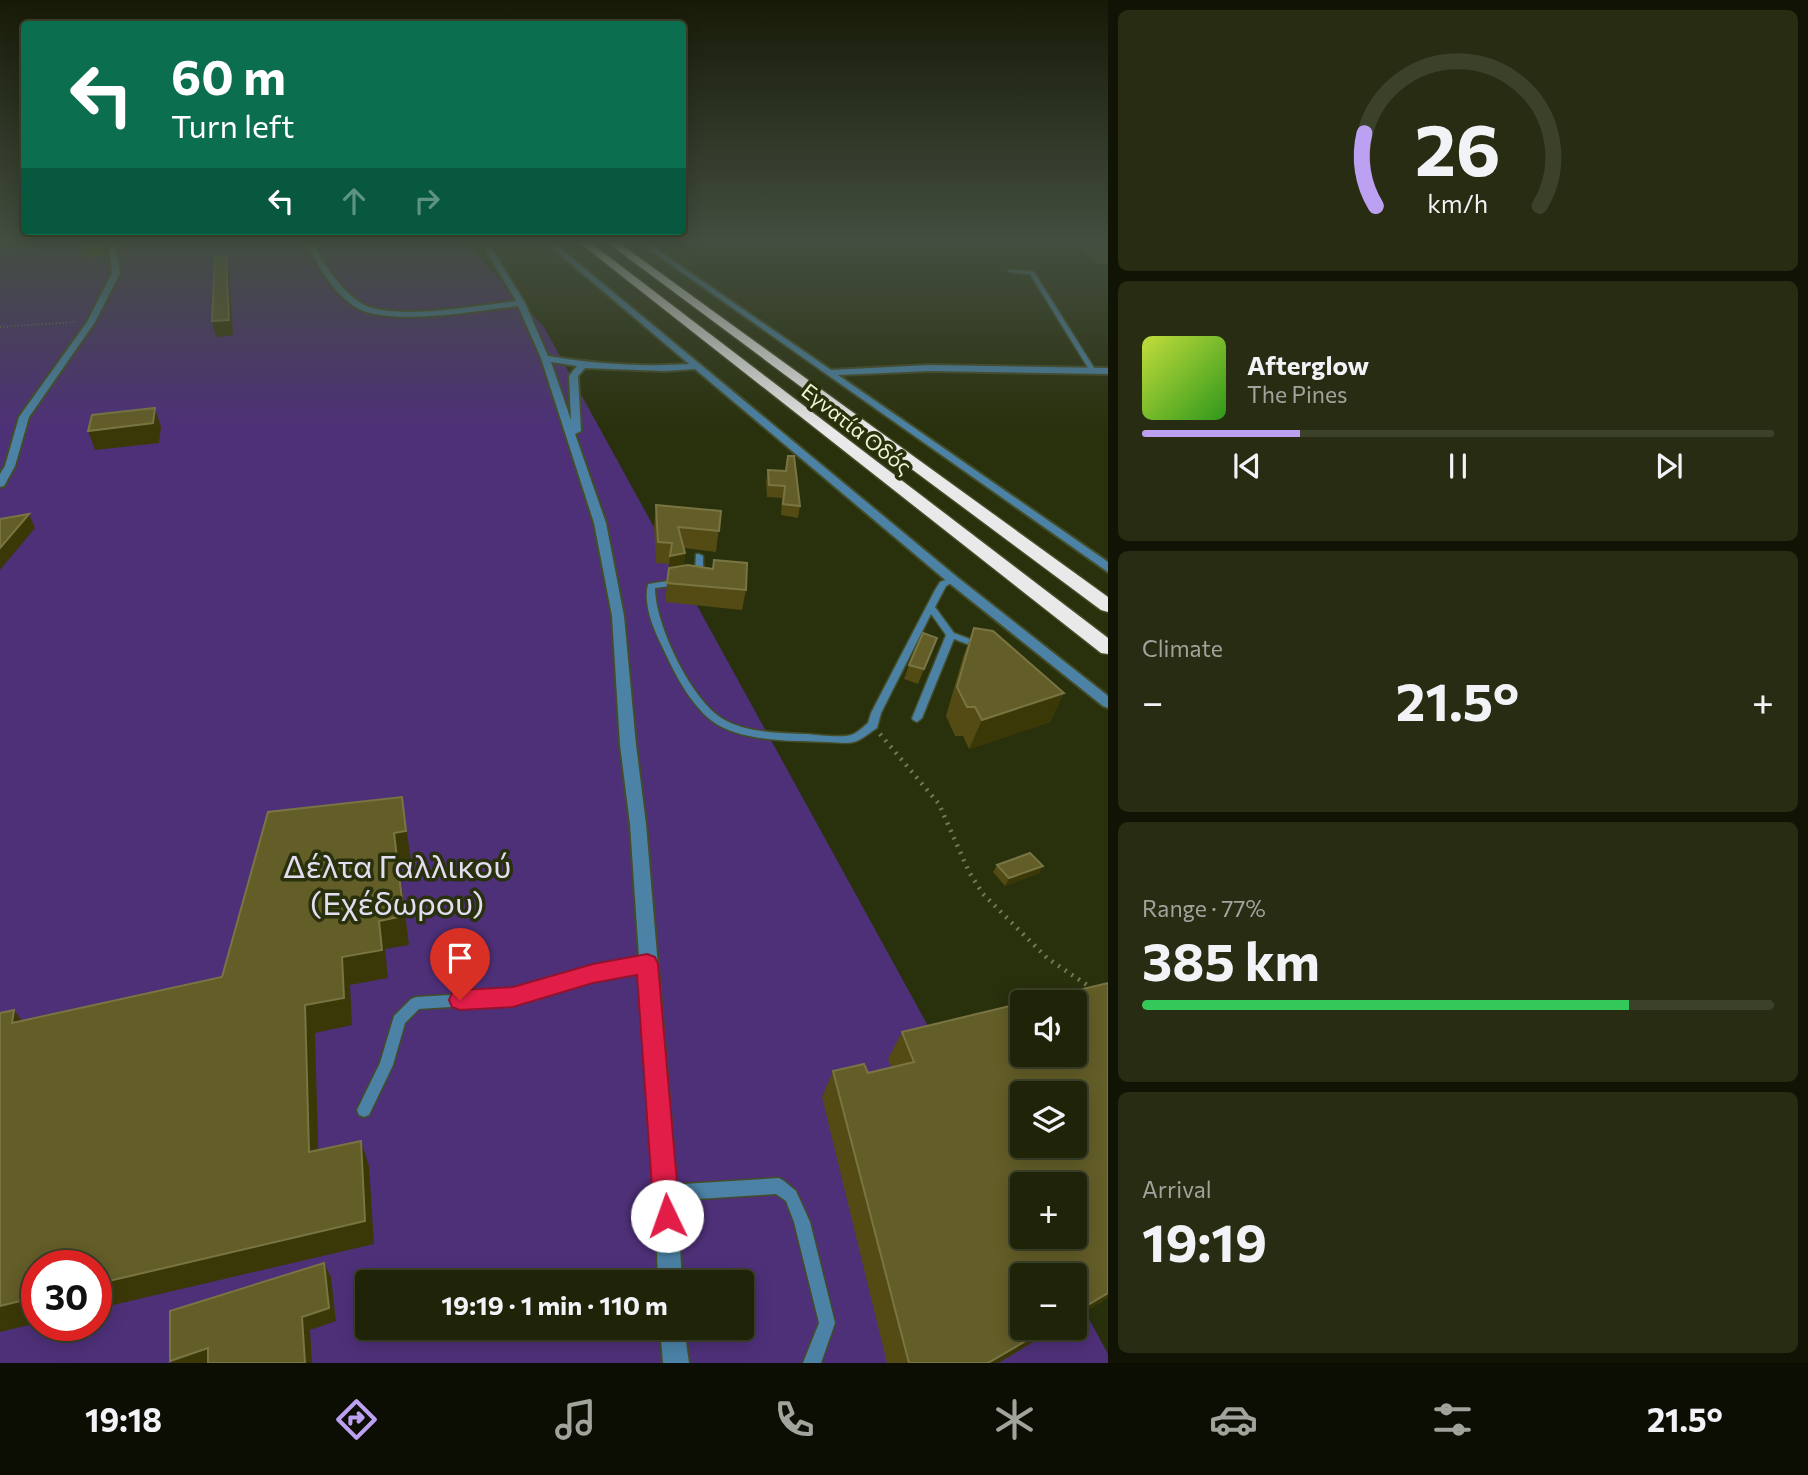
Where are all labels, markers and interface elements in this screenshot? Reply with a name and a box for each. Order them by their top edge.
text: 60 m [171,45,286,105]
icon: left [56,49,147,140]
text: 26 [1415,103,1501,192]
text: Turn left [171,105,295,145]
icon: left [262,182,300,220]
icon: ahead [335,182,373,220]
icon: right [408,182,446,220]
text: km/h [1428,188,1488,218]
text: Afterglow [1247,349,1369,380]
street label: Εγνατία Οδός [797,377,917,479]
text: The Pines [1247,380,1348,408]
icon: previous [1228,447,1266,485]
icon: pause [1439,447,1477,485]
icon: next [1650,447,1688,485]
text: Climate [1142,634,1223,662]
text: 21.5° [1396,668,1519,732]
text: − [1142,677,1164,724]
text: + [1752,677,1774,724]
park label: Δέλτα Γαλλικού (Εχέδωρου) [283,845,511,922]
text: Range · 77% [1142,894,1266,922]
pin [430,928,490,1000]
text: 385 km [1142,928,1320,992]
icon: arrive [441,939,479,977]
map controls [1010,990,1087,1340]
button: sound [1010,990,1087,1067]
button: layers [1010,1081,1087,1158]
button: + [1010,1172,1087,1249]
text: Arrival [1142,1175,1212,1203]
position arrow [630,1179,704,1253]
text: 19:19 [1142,1209,1267,1273]
speed limit sign: 30 [21,1250,112,1341]
button: − [1010,1263,1087,1340]
text: 19:19 · 1 min · 110 m [441,1289,668,1320]
icon: directions [332,1395,381,1444]
icon: music [551,1395,600,1444]
icon: phone [770,1395,819,1444]
icon: climate [990,1395,1039,1444]
icon: car [1209,1395,1258,1444]
icon: filters [1428,1395,1477,1444]
text: 19:18 [85,1399,162,1439]
text: 21.5° [1647,1399,1723,1439]

